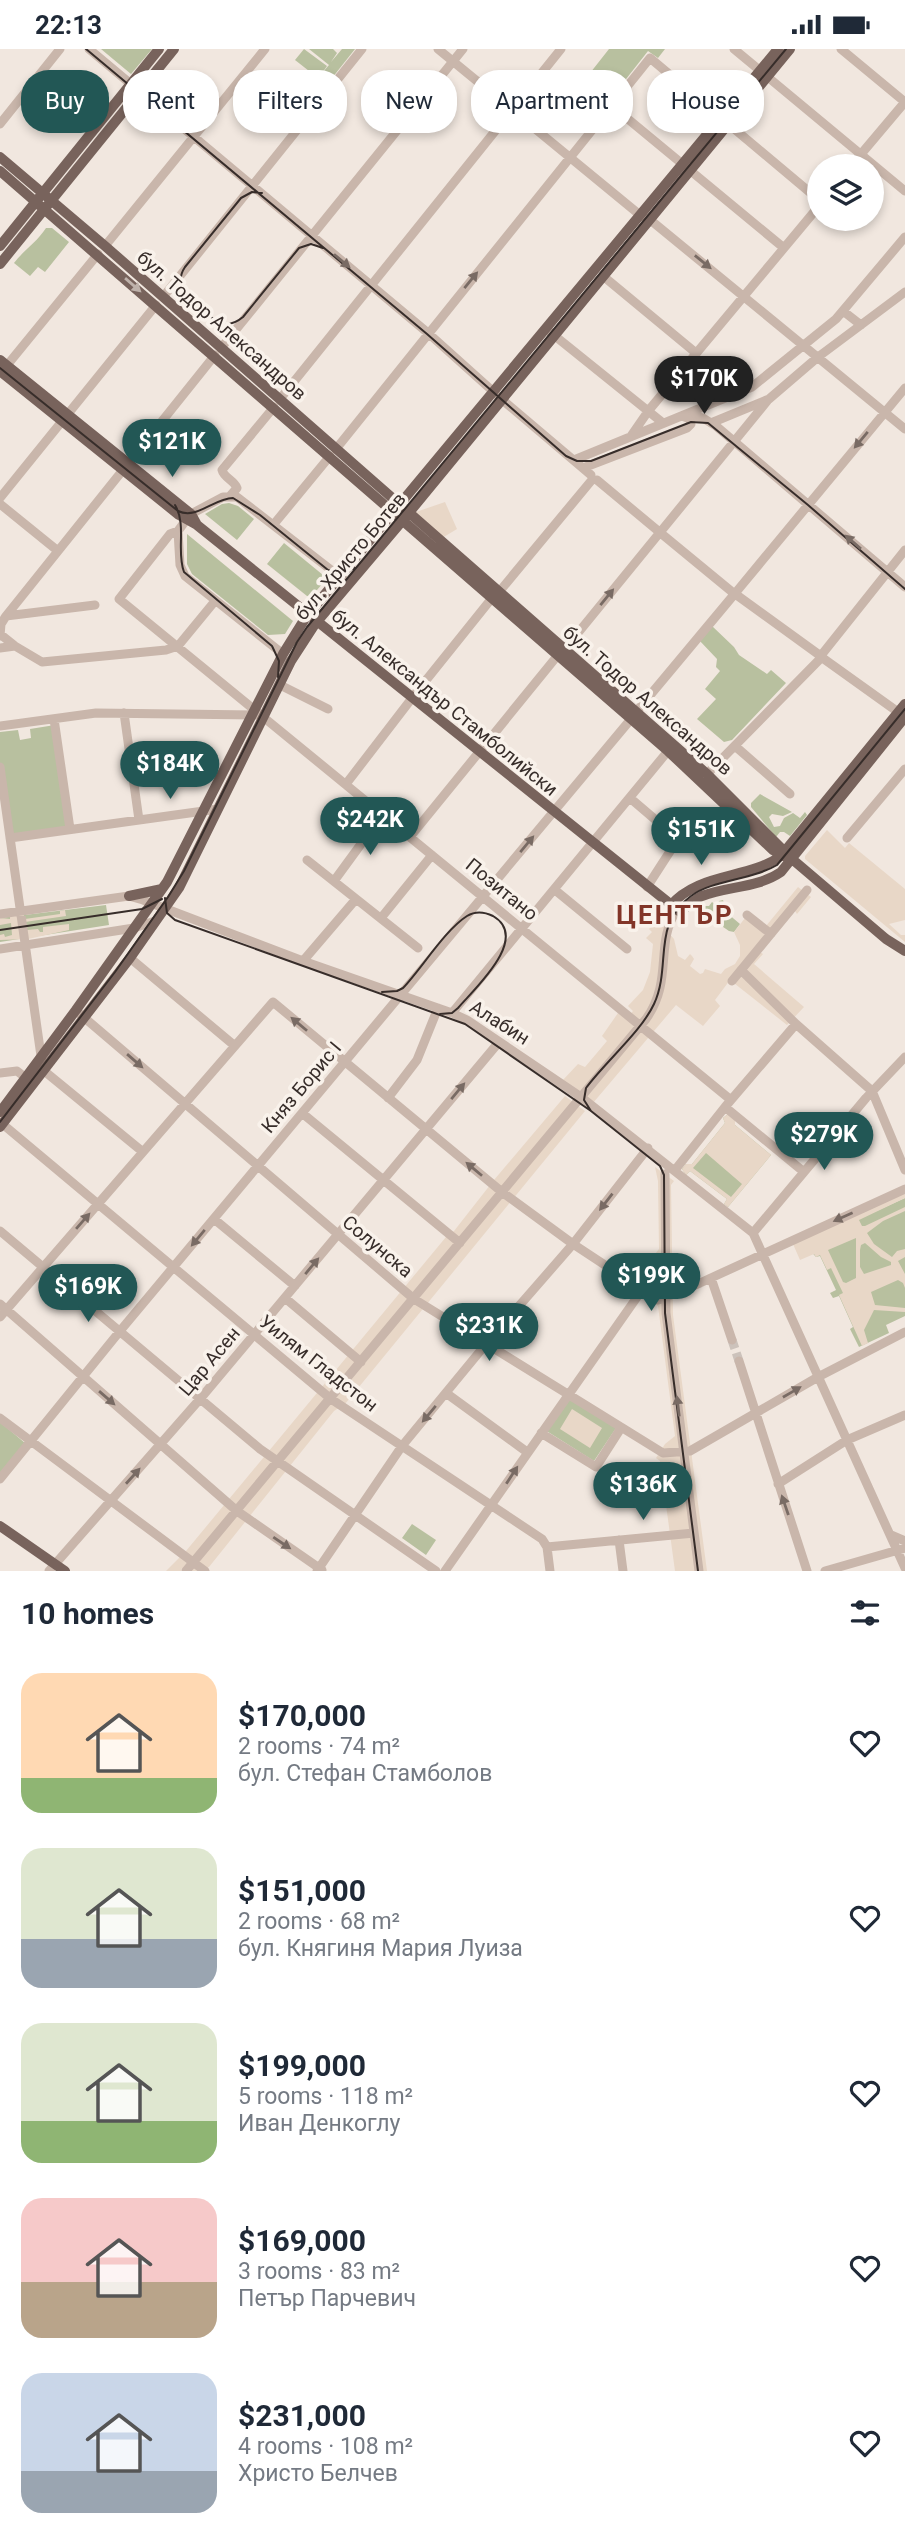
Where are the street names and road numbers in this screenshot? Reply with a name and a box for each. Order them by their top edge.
street label: бул. Тодор Александров [132,246,311,405]
street label: бул. Христо Ботев [290,488,410,625]
street label: бул. Александър Стамболийски [327,604,562,801]
street label: бул. Тодор Александров [558,621,737,780]
street label: Позитано [461,853,542,925]
street label: Алабин [466,995,534,1050]
street label: Княз Борис I [257,1037,346,1138]
street label: Солунска [338,1210,417,1282]
street label: Уилям Гладстон [255,1310,382,1417]
street label: Цар Асен [174,1322,245,1401]

